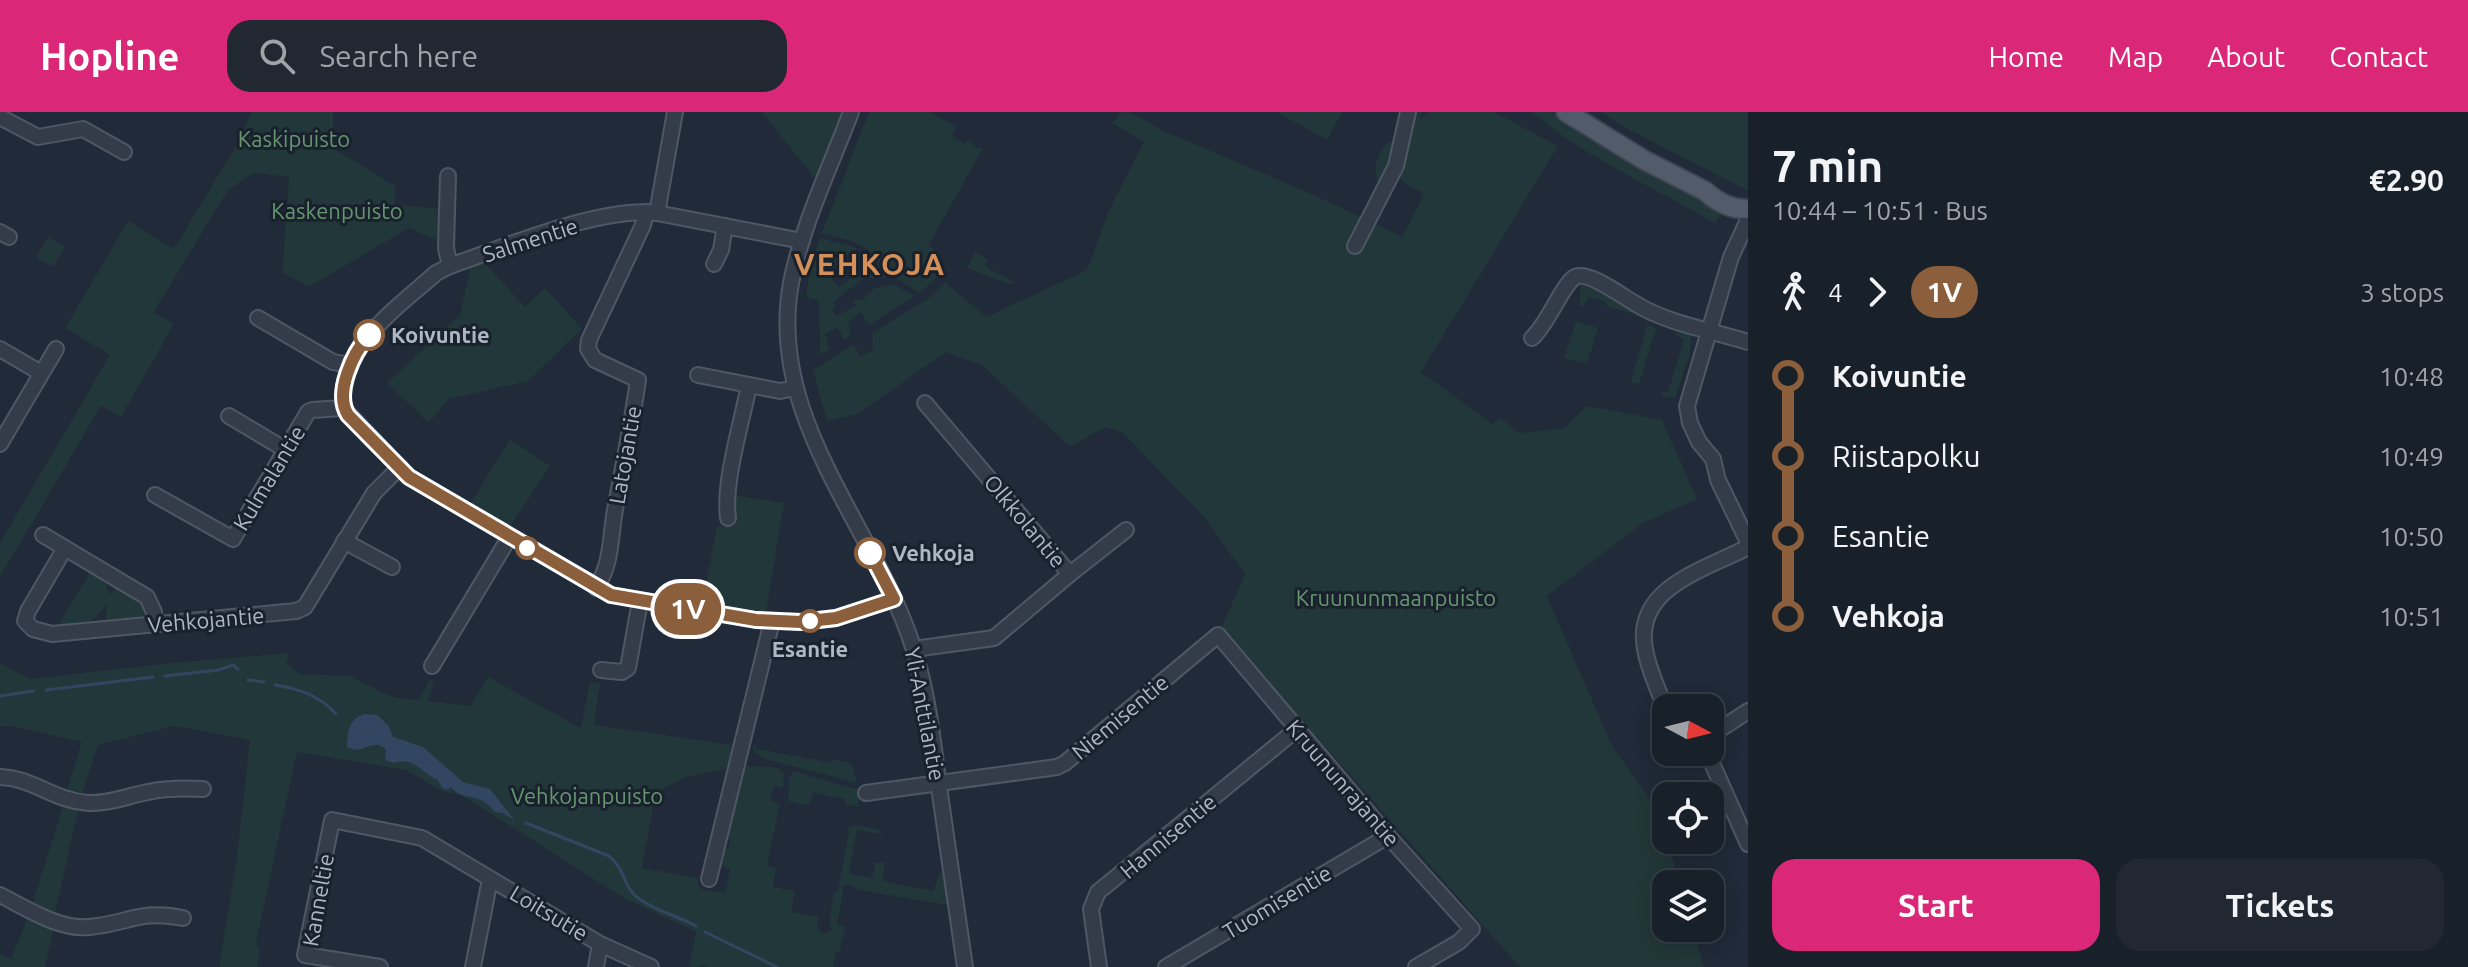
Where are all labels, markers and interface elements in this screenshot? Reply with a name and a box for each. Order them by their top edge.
search box [227,20,787,92]
icon: search [255,34,299,78]
text: Hopline [40,35,179,77]
text: Search here [319,39,478,73]
text: Home [1989,41,2064,72]
text: Map [2108,41,2163,72]
text: About [2207,41,2285,72]
text: Contact [2329,41,2428,72]
park label: Kaskipuisto [238,126,350,151]
text: 7 min [1772,141,1883,190]
text: €2.90 [2369,163,2444,197]
text: 10:44 – 10:51 · Bus [1772,196,1988,225]
park label: Kaskenpuisto [271,198,403,223]
street label: Salmentie [479,212,581,267]
district label: VEHKOJA [794,247,946,281]
icon: walk [1772,270,1816,314]
icon: forward [1855,270,1899,314]
text: 1V [1927,276,1962,307]
text: 4 [1828,278,1843,307]
text: 3 stops [2360,278,2444,307]
marker: Koivuntie [354,320,384,350]
place label: Koivuntie [391,322,490,347]
text: Koivuntie [1832,359,1967,393]
text: 10:48 [2379,362,2444,391]
street label: Latojantie [604,404,645,506]
street label: Kulmalantie [228,421,310,535]
text: Riistapolku [1832,439,1981,473]
text: 10:49 [2379,442,2444,471]
street label: Olkkolantie [979,469,1071,572]
text: Esantie [1832,519,1930,553]
text: 10:50 [2379,522,2444,551]
unlabelled marker [516,537,538,559]
marker: Vehkoja [855,538,885,568]
place label: Vehkoja [892,540,975,565]
line badge: 1V [652,583,724,635]
park label: Kruununmaanpuisto [1296,585,1496,610]
text: 1V [670,593,706,624]
text: Vehkoja [1832,599,1945,633]
street label: Vehkojantie [147,602,265,637]
text: 10:51 [2379,602,2444,631]
marker: Esantie [799,610,821,632]
place label: Esantie [772,636,848,661]
street label: Yli-Anttilantie [900,645,951,783]
street label: Niemisentie [1066,669,1173,764]
north arrow [1652,694,1724,766]
map controls [1652,694,1724,942]
street label: Kruununrajantie [1282,714,1405,851]
button: locate [1652,782,1724,854]
park label: Vehkojanpuisto [511,783,663,808]
street label: Hannisentie [1115,788,1221,883]
street label: Kanneltie [297,852,338,948]
street label: Tuomisentie [1218,859,1335,944]
button: Start [1772,859,2100,951]
button: Tickets [2116,859,2444,951]
button: layers [1652,870,1724,942]
street label: Loitsutie [506,880,593,946]

